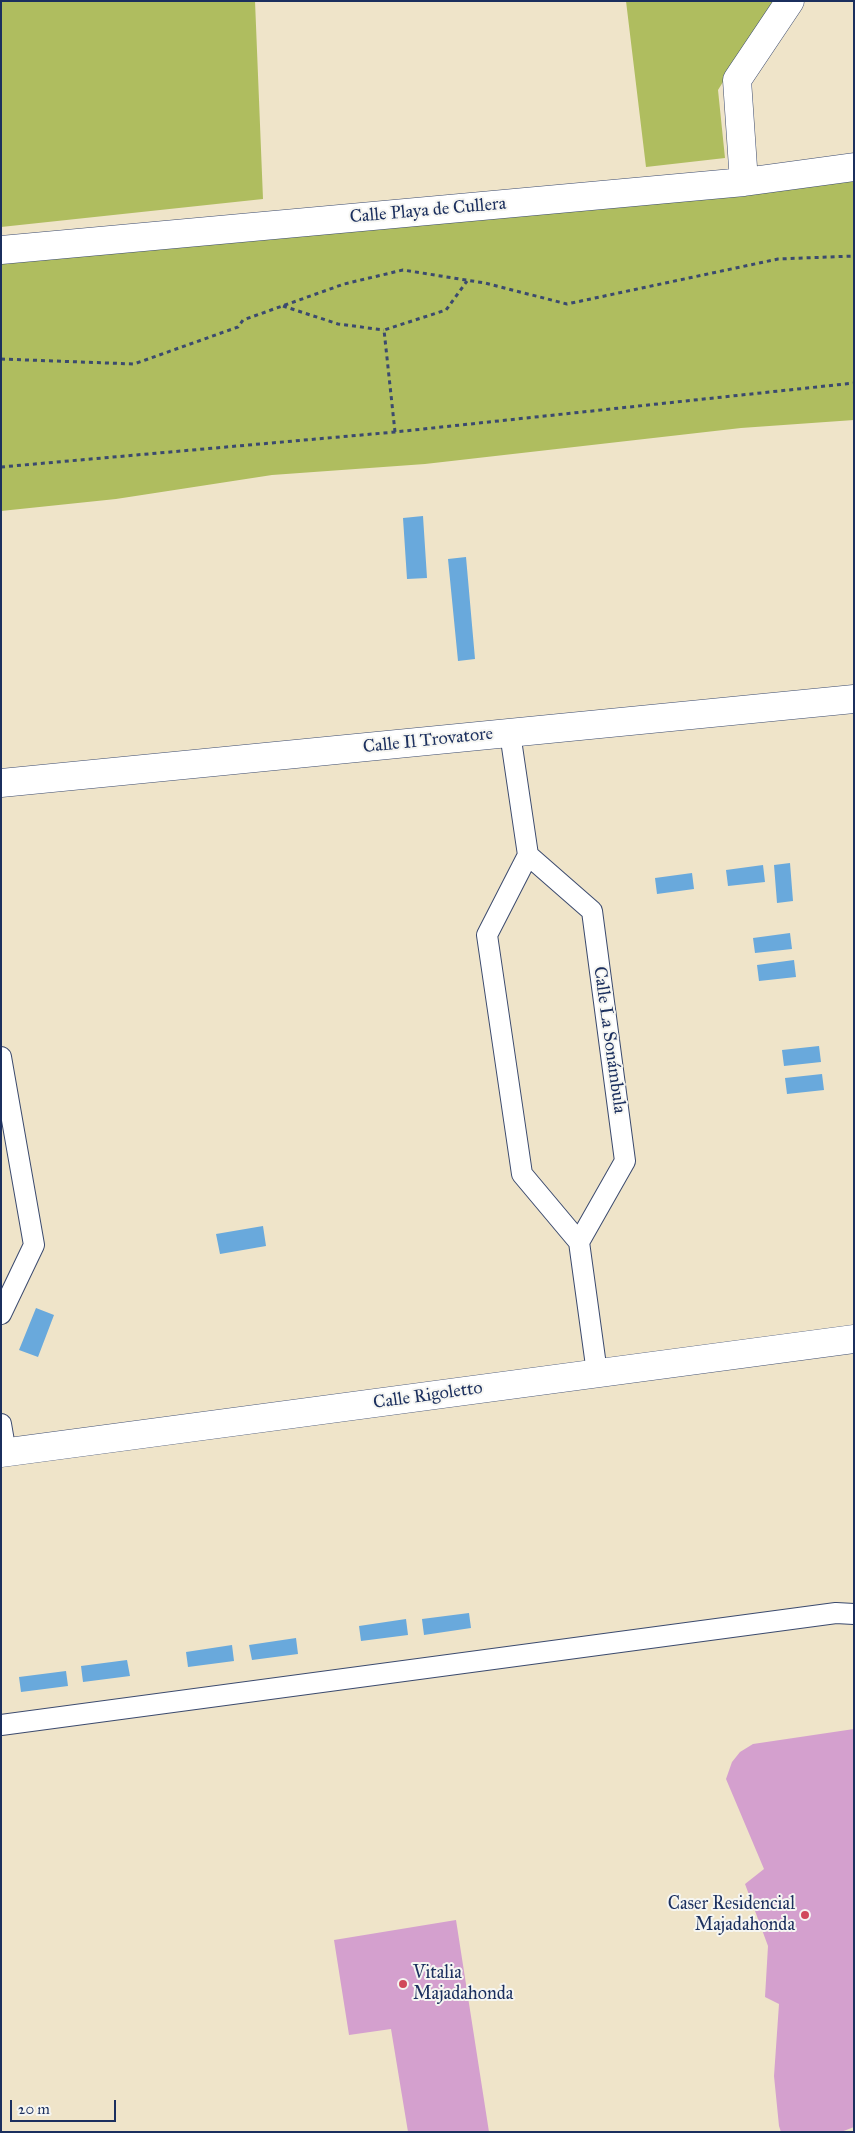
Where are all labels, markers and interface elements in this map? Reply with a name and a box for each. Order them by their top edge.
street label: Calle Playa de Cullera [349,193,507,229]
street label: Calle Il Trovatore [362,723,494,759]
street label: Calle La Sonámbula [588,965,630,1115]
street label: Calle Rigoletto [372,1378,484,1414]
place label: Caser Residencial Majadahonda [668,1894,795,1936]
marker: Caser Residencial Majadahonda [799,1909,811,1921]
place label: Vitalia Majadahonda [413,1963,513,2006]
marker: Vitalia Majadahonda [397,1978,409,1990]
scale bar [12,2090,119,2122]
text: 20 m [18,2100,50,2118]

